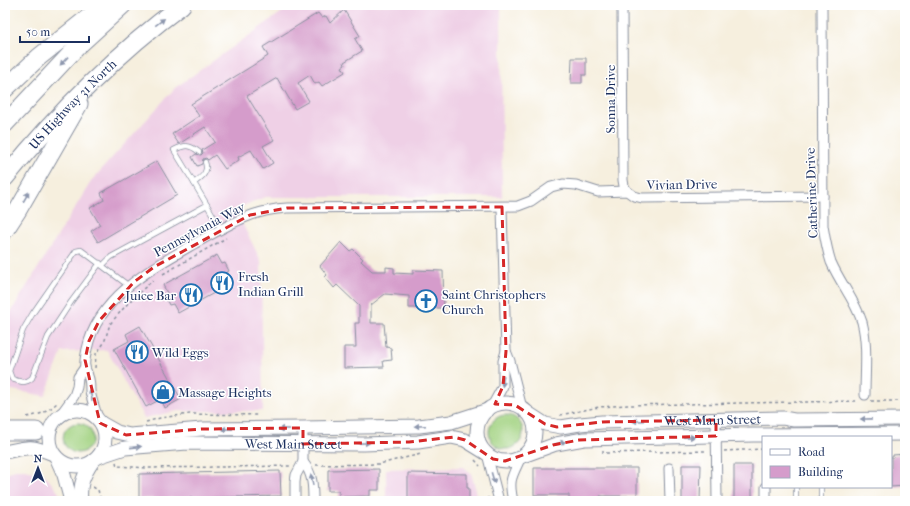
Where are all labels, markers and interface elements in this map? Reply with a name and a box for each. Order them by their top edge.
one-way arrow [155,17,166,26]
scale bar [20,18,89,44]
text: 50 m [26,25,50,39]
street label: US Highway 31 North [26,56,120,152]
one-way arrow [59,56,69,66]
street label: Sonna Drive [603,64,618,133]
street label: Catherine Drive [802,147,821,239]
street label: Vivian Drive [646,176,718,193]
one-way arrow [22,191,29,203]
street label: Pennsylvania Way [151,199,248,260]
place label: Fresh Indian Grill [238,269,304,299]
restaurant icon: Fresh Indian Grill [209,270,235,296]
restaurant icon: Juice Bar [178,282,204,308]
place label: Saint Christophers Church [442,287,546,317]
place label: Juice Bar [124,288,176,303]
church icon: Saint Christophers Church [413,288,439,314]
restaurant icon: Wild Eggs [124,339,150,365]
place label: Wild Eggs [151,345,209,360]
one-way arrow [500,375,506,387]
shop icon: Massage Heights [150,379,176,405]
place label: Massage Heights [178,385,272,400]
one-way arrow [88,389,94,401]
street label: West Main Street [663,411,762,429]
one-way arrow [859,416,872,422]
one-way arrow [632,418,644,425]
one-way arrow [414,422,426,429]
one-way arrow [220,426,233,432]
one-way arrow [277,426,290,432]
one-way arrow [683,433,695,440]
street label: West Main Street [244,436,342,452]
legend [762,436,892,488]
one-way arrow [358,440,370,447]
one-way arrow [553,440,566,446]
one-way arrow [130,444,142,451]
text: Road [798,445,825,459]
north arrow [18,448,58,488]
text: N [34,452,43,465]
text: Building [798,465,843,479]
one-way arrow [490,472,496,484]
one-way arrow [308,474,314,487]

